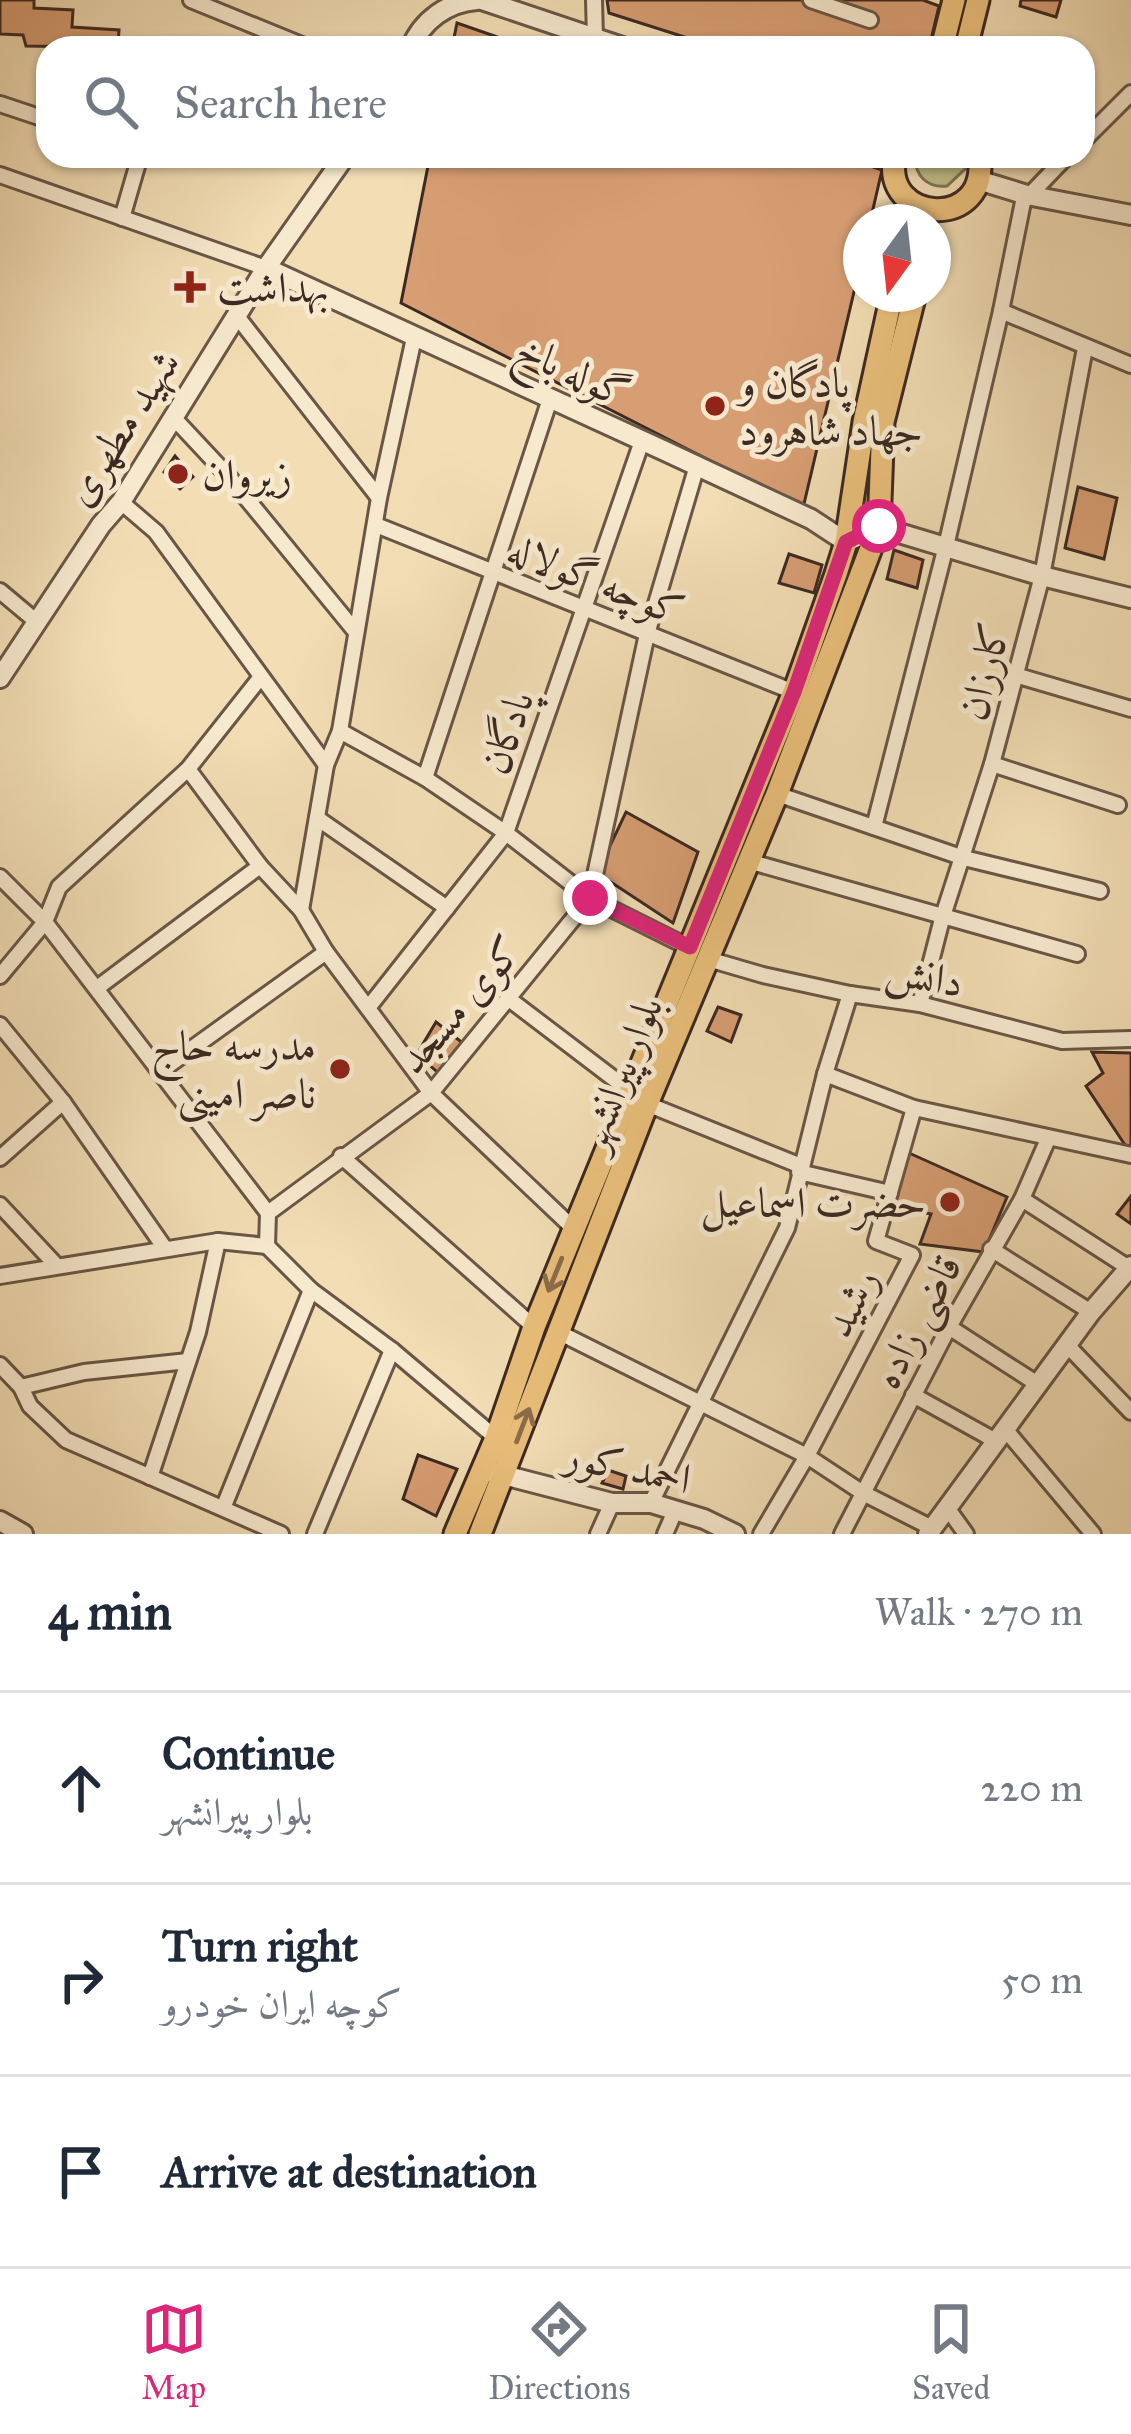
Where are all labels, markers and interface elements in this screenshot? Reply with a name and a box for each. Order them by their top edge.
search box [36,36,1095,168]
icon: search [78,69,144,135]
text: Search here [174,75,387,130]
north arrow [843,204,951,312]
place label: بهداشت [217,262,329,315]
marker: بهداشت [174,271,206,303]
street label: گوله باخ [503,322,638,429]
street label: شهید مطهری [52,340,192,516]
place label: پادگان و جهاد شاهرود [735,357,923,457]
marker: پادگان و جهاد شاهرود [702,393,728,419]
place label: زیروان [202,449,292,501]
marker: زیروان [165,461,191,487]
route start [852,499,906,553]
street label: کوچه گولاله [499,523,691,639]
street label: کارزان [946,617,1022,726]
street label: پادگان [469,682,550,782]
route end [563,871,617,925]
street label: کوی مسجد [386,925,534,1084]
street label: دانش [881,943,968,1012]
street label: بلوار پیرانشهر [564,988,678,1164]
place label: مدرسه حاج ناصر امینی [151,1020,316,1123]
marker: مدرسه حاج ناصر امینی [327,1056,353,1082]
place label: حضرت اسماعیل [701,1177,926,1232]
marker: حضرت اسماعیل [937,1189,963,1215]
street label: قاضی زاده [860,1246,976,1399]
one-way arrow [543,1256,564,1293]
street label: رشید [812,1259,890,1346]
one-way arrow [514,1408,536,1445]
street label: احمد کور [556,1427,696,1506]
text: 4 min [48,1581,172,1643]
text: Walk · 270 m [875,1588,1083,1636]
text: Continue [162,1726,335,1781]
icon: ahead [48,1755,114,1821]
text: 220 m [981,1764,1083,1812]
text: بلوار پیرانشهر [162,1788,313,1836]
text: Turn right [162,1918,358,1973]
icon: right [48,1947,114,2013]
text: 50 m [1001,1956,1083,2004]
text: کوچه ایران خودرو [162,1980,402,2028]
icon: arrive [48,2139,114,2205]
text: Arrive at destination [162,2144,537,2199]
tab: Map [141,2296,207,2408]
tab: Directions [488,2296,630,2408]
tab: Saved [912,2296,990,2408]

